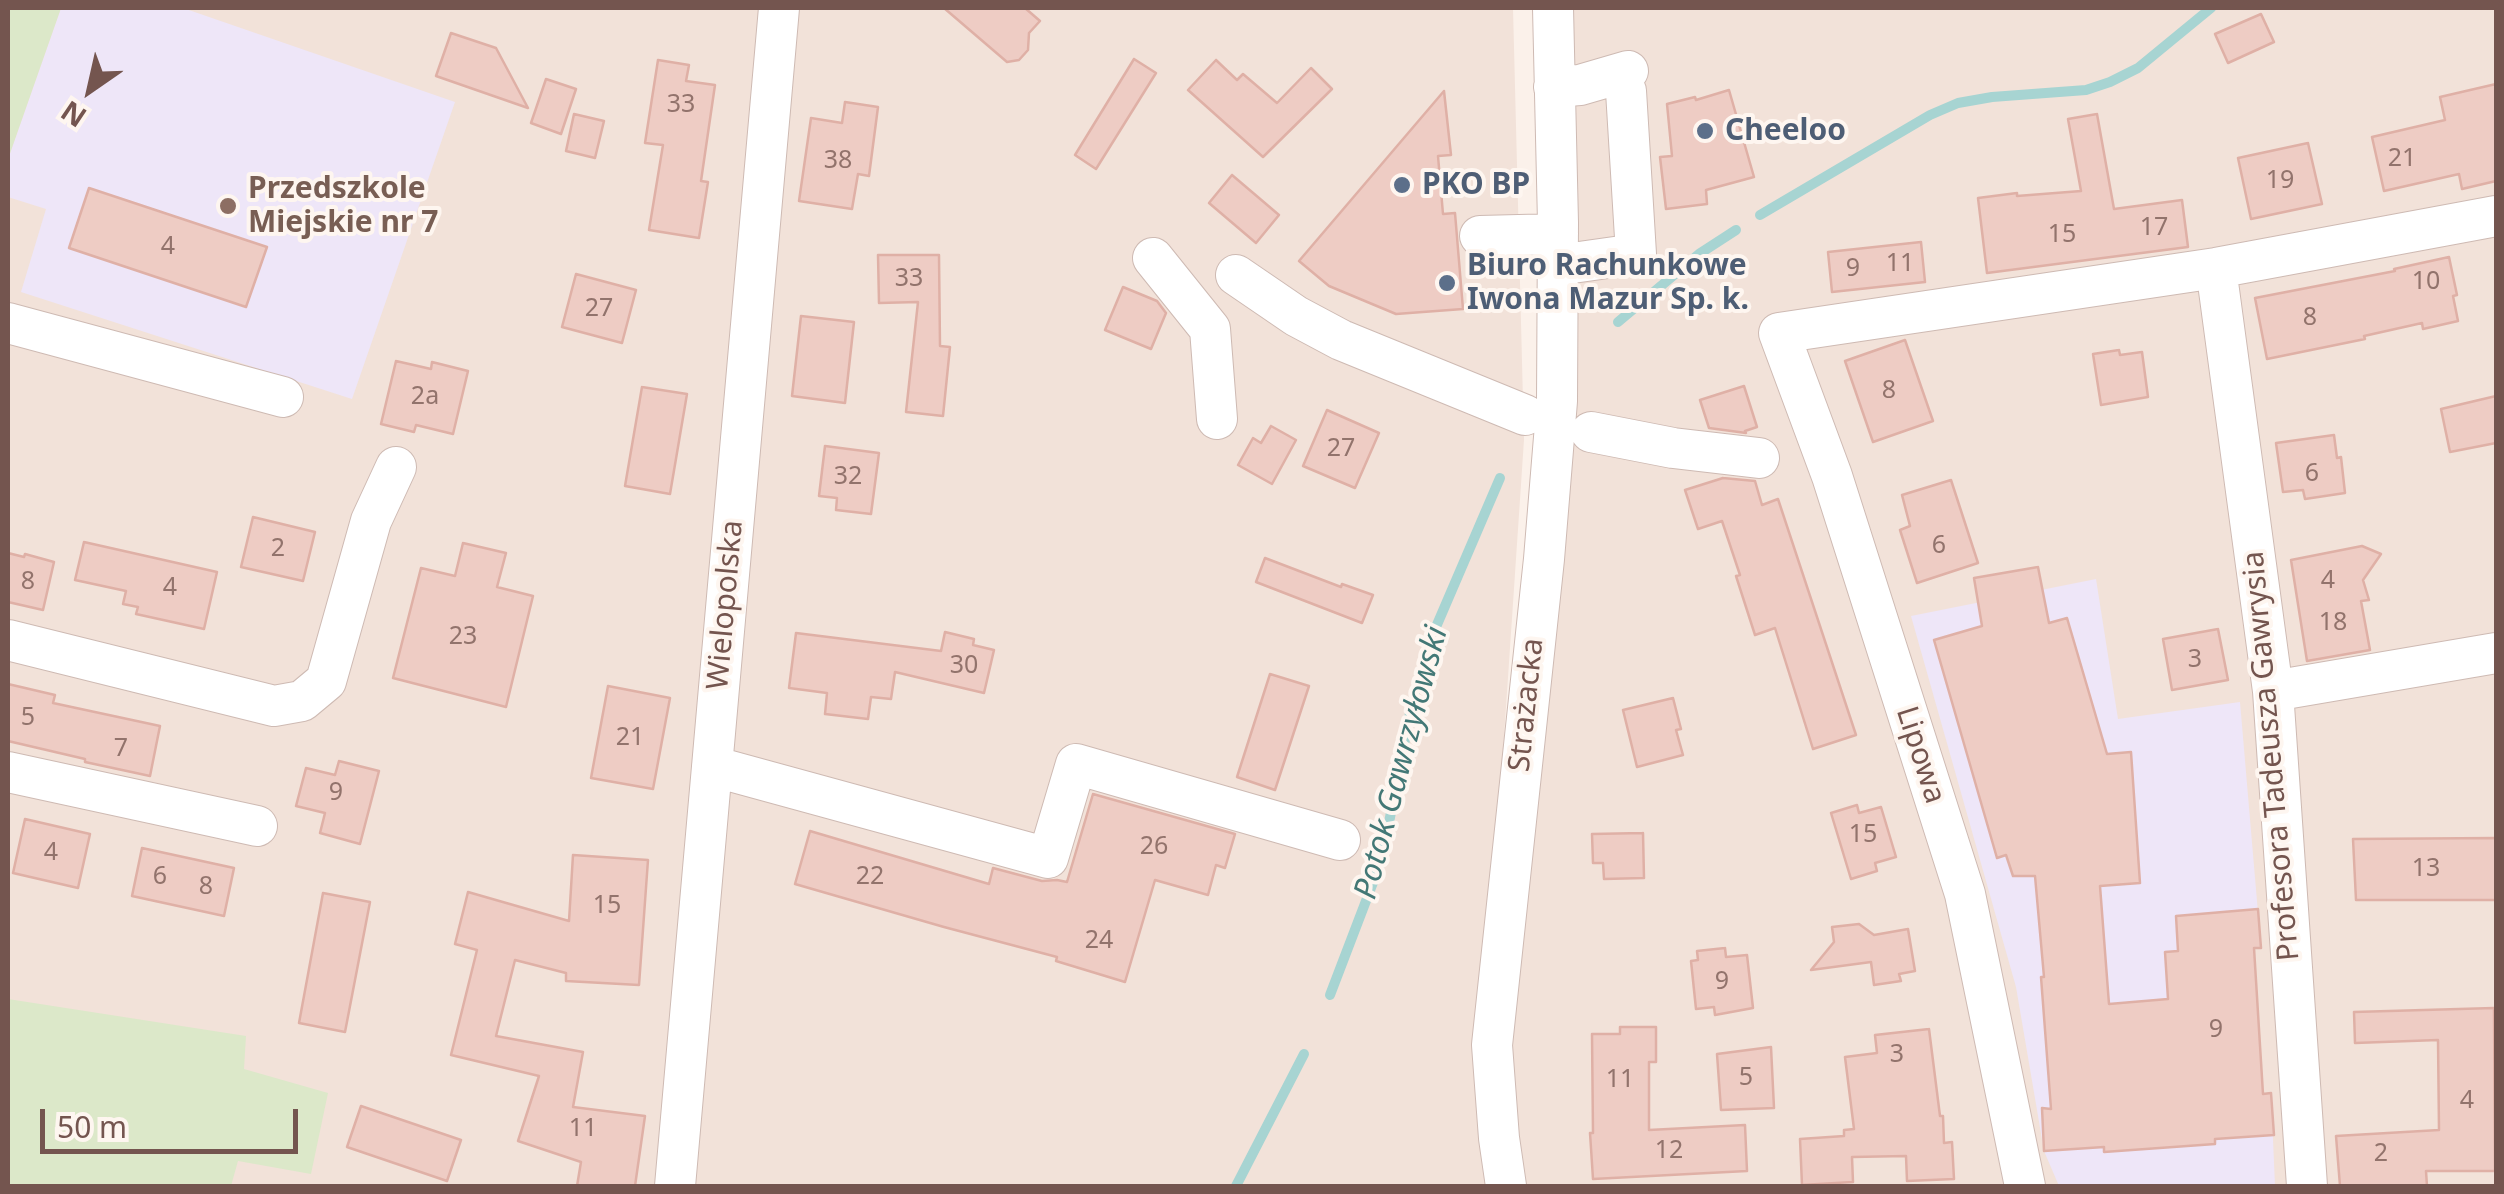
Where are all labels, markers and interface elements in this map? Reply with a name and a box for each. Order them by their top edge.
north arrow [40,40,140,140]
house number: 33 [667,90,695,120]
text: N [53,93,93,137]
place label: Cheeloo [1725,113,1846,149]
marker: Cheeloo [1694,120,1716,142]
house number: 21 [2388,144,2416,174]
house number: 38 [824,146,852,176]
house number: 19 [2266,166,2294,196]
place label: PKO BP [1422,167,1530,203]
place label: Przedszkole Miejskie nr 7 [248,171,438,242]
marker: PKO BP [1391,174,1413,196]
marker: Przedszkole Miejskie nr 7 [217,195,239,217]
house number: 17 [2140,213,2168,243]
house number: 15 [2048,220,2076,250]
house number: 4 [161,232,175,262]
place label: Biuro Rachunkowe Iwona Mazur Sp. k. [1467,248,1749,318]
house number: 11 [1886,249,1914,279]
house number: 9 [1846,254,1860,284]
house number: 33 [895,264,923,294]
house number: 10 [2412,267,2440,297]
marker: Biuro Rachunkowe Iwona Mazur Sp. k. [1436,272,1458,294]
house number: 27 [585,294,613,324]
house number: 8 [2303,303,2317,333]
house number: 8 [1882,376,1896,406]
house number: 2a [411,382,439,412]
house number: 27 [1327,434,1355,464]
house number: 6 [2305,459,2319,489]
house number: 32 [834,462,862,492]
street label: Wielopolska [701,519,751,691]
house number: 6 [1932,531,1946,561]
house number: 2 [271,534,285,564]
street label: Profesora Tadeusza Gawrysia [2236,550,2308,962]
house number: 4 [2321,566,2335,596]
house number: 8 [21,567,35,597]
house number: 4 [163,573,177,603]
house number: 18 [2319,608,2347,638]
house number: 23 [449,622,477,652]
water label: Potok Gawrzyłowski [1347,623,1457,903]
street label: Strażacka [1502,636,1552,774]
house number: 3 [2188,645,2202,675]
house number: 30 [950,651,978,681]
street label: Lipowa [1887,702,1953,808]
house number: 5 [21,703,35,733]
house number: 21 [616,723,644,753]
house number: 7 [114,734,128,764]
house number: 9 [329,778,343,808]
house number: 15 [1849,820,1877,850]
house number: 26 [1140,832,1168,862]
house number: 4 [44,838,58,868]
house number: 13 [2412,854,2440,884]
house number: 6 [153,862,167,892]
house number: 22 [856,862,884,892]
house number: 8 [199,872,213,902]
house number: 15 [593,891,621,921]
house number: 24 [1085,926,1113,956]
house number: 9 [1715,967,1729,997]
house number: 9 [2209,1015,2223,1045]
house number: 3 [1890,1040,1904,1070]
house number: 5 [1739,1063,1753,1093]
house number: 11 [1606,1065,1634,1095]
house number: 4 [2460,1086,2474,1116]
scale bar [45,1089,302,1151]
text: 50 m [57,1106,127,1147]
house number: 11 [569,1114,597,1144]
house number: 12 [1655,1136,1683,1166]
house number: 2 [2374,1139,2388,1169]

